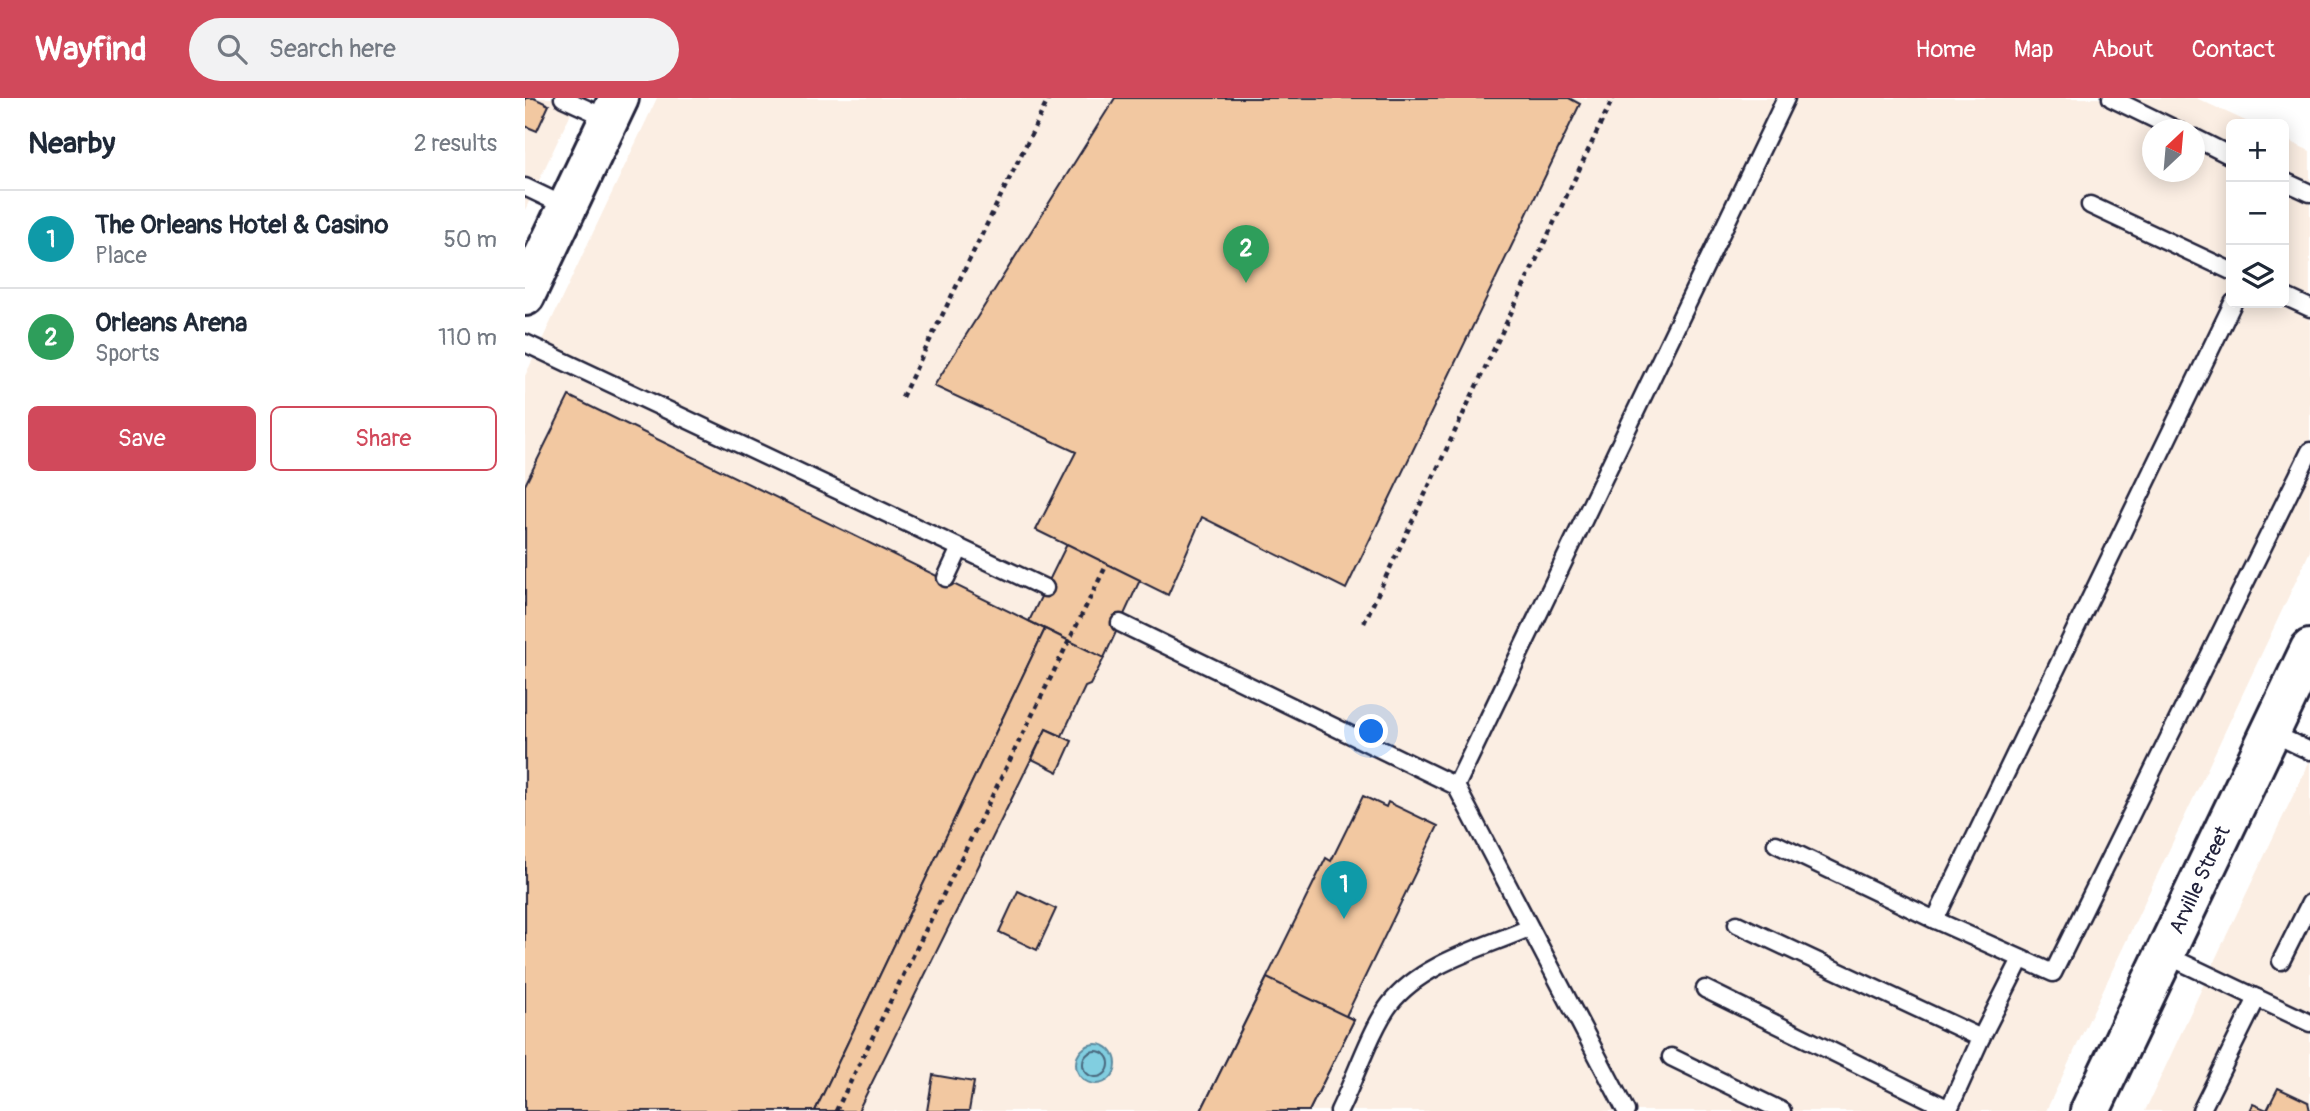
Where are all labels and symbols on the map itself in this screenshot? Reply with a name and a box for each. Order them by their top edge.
north arrow [2142,119,2205,182]
pin: 2 [1223,225,1269,283]
your location [1354,714,1388,748]
street label: Arville Street [2163,821,2237,938]
pin: 1 [1321,861,1367,919]

